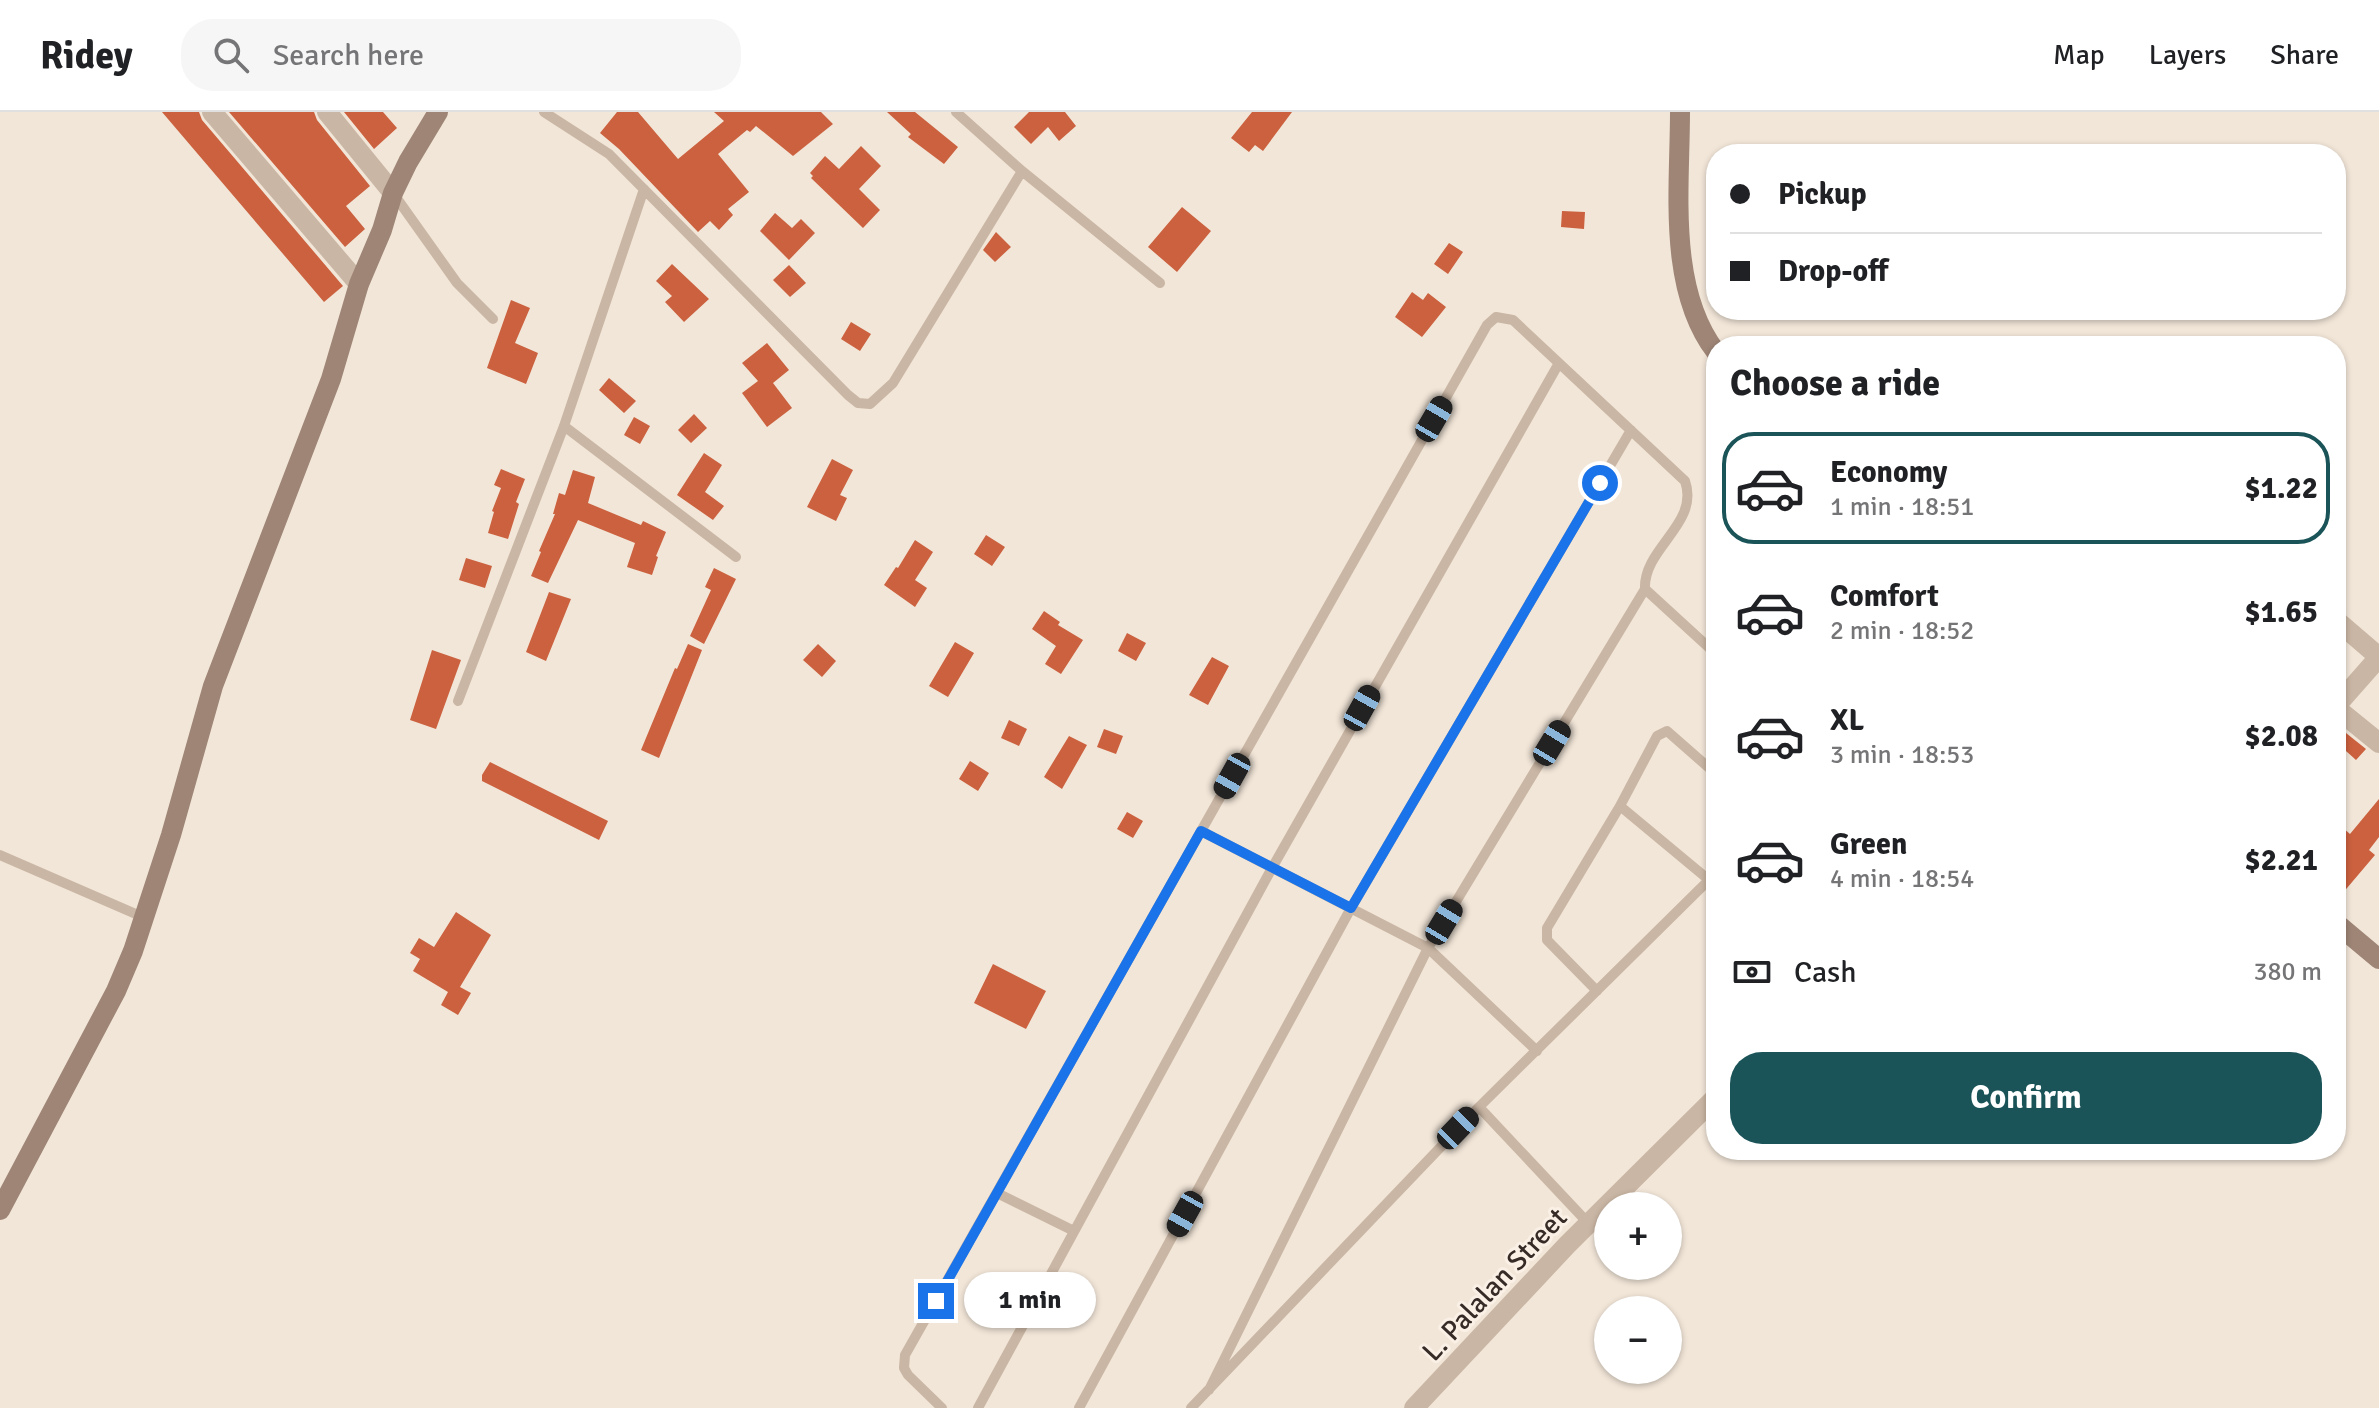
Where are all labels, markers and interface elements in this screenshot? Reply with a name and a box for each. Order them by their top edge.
search box [181,19,741,91]
text: Ridey [40,32,133,79]
icon: search [209,33,253,77]
text: Search here [273,37,424,74]
text: Map [2053,38,2105,72]
text: Layers [2149,38,2226,72]
text: Share [2270,38,2339,72]
text: Pickup [1778,176,1867,213]
text: Drop-off [1778,253,1888,290]
text: Choose a ride [1730,361,1940,406]
car [1412,392,1456,446]
icon: car [1734,452,1806,524]
text: Economy [1830,454,1947,491]
route start [1582,465,1618,501]
text: $1.22 [2245,470,2318,507]
text: 1 min · 18:51 [1830,491,1974,523]
icon: car [1734,576,1806,648]
text: Comfort [1830,578,1939,615]
text: $1.65 [2245,594,2318,631]
text: 2 min · 18:52 [1830,615,1974,647]
car [1340,681,1384,735]
icon: car [1734,700,1806,772]
text: XL [1830,702,1864,739]
car [1529,716,1575,770]
text: $2.08 [2245,718,2318,755]
text: 3 min · 18:53 [1830,739,1974,771]
car [1210,749,1254,803]
icon: car [1734,824,1806,896]
text: Green [1830,826,1907,863]
text: $2.21 [2245,842,2318,879]
text: 4 min · 18:54 [1830,863,1974,895]
car [1421,895,1467,949]
icon: cash [1730,950,1774,994]
text: Cash [1794,954,1857,991]
text: 380 m [2253,956,2322,988]
button: Confirm [1730,1052,2322,1144]
car [1433,1102,1483,1154]
car [1163,1187,1207,1241]
map controls [1594,1192,1682,1384]
button: + [1594,1192,1682,1280]
street label: L. Palalan Street [1415,1201,1574,1368]
callout: 1 min [964,1273,1096,1329]
route end [918,1283,954,1319]
text: 1 min [999,1284,1061,1316]
button: − [1594,1296,1682,1384]

